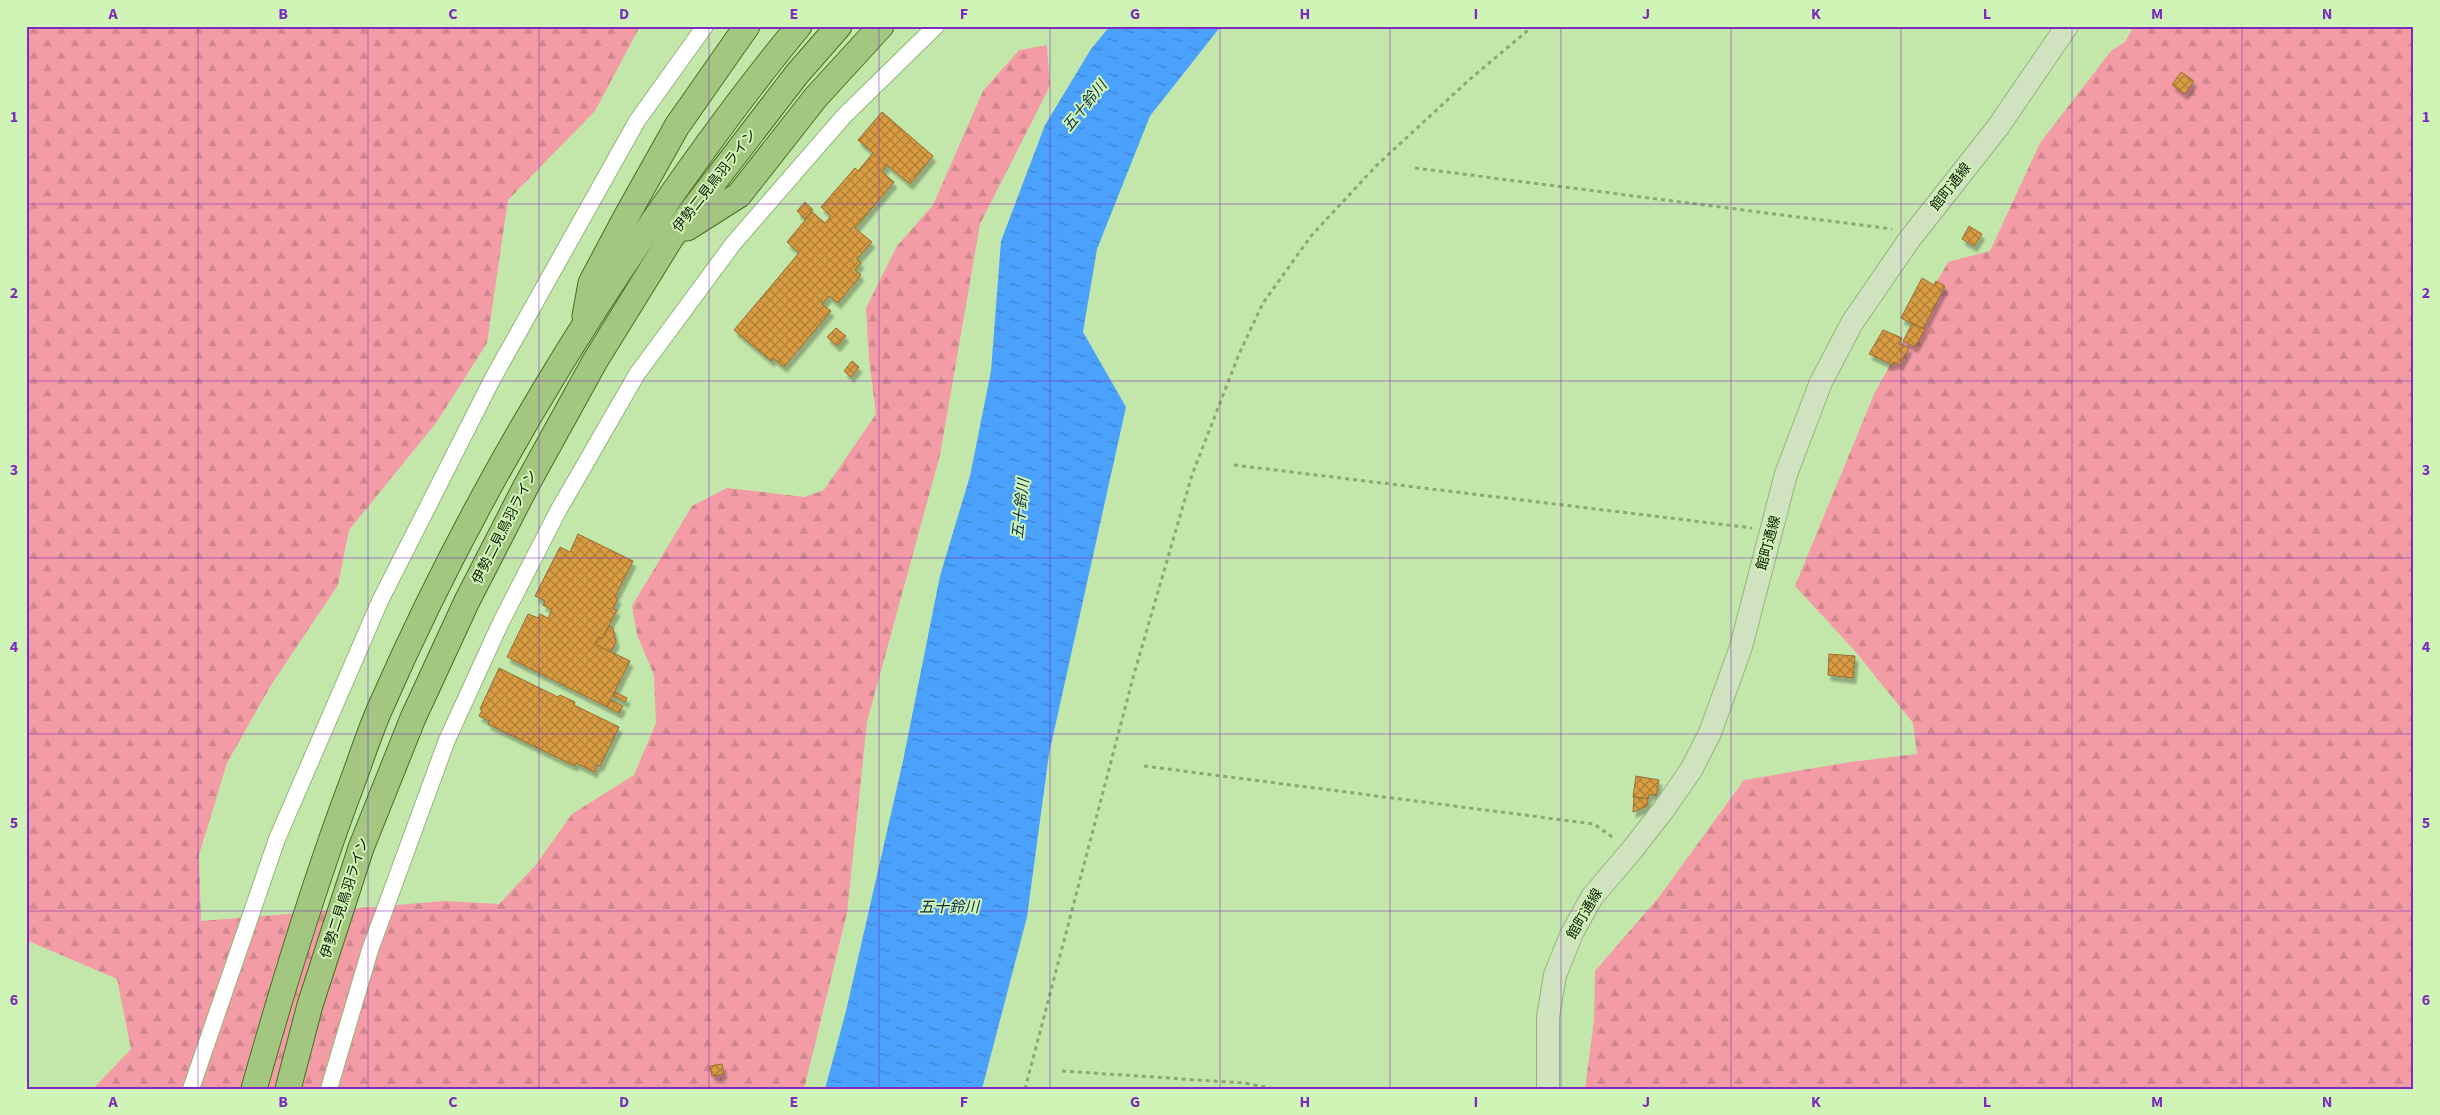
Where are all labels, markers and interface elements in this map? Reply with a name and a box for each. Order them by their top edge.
text: A [107,3,118,25]
text: B [278,3,288,25]
text: C [448,3,458,25]
text: D [619,3,629,25]
text: E [790,3,798,25]
text: F [960,3,968,25]
text: G [1130,3,1140,25]
text: H [1300,3,1310,25]
text: I [1474,3,1478,25]
text: J [1642,3,1650,25]
text: K [1811,3,1821,25]
text: L [1983,3,1991,25]
text: M [2151,3,2163,25]
text: N [2322,3,2332,25]
water label: 五十鈴川 [1058,75,1113,136]
text: 1 [10,106,18,128]
text: 1 [2422,106,2430,128]
street label: 伊勢二見鳥羽ライン [668,125,762,237]
street label: 館町通線 [1926,159,1976,215]
text: 2 [10,282,18,304]
text: 2 [2422,282,2430,304]
text: 3 [10,459,18,481]
text: 3 [2422,459,2430,481]
street label: 伊勢二見鳥羽ライン [467,466,543,588]
water label: 五十鈴川 [1007,476,1035,540]
street label: 館町通線 [1752,513,1786,573]
text: 4 [10,636,19,658]
text: 4 [2422,636,2431,658]
text: 5 [10,812,18,834]
text: 5 [2422,812,2430,834]
street label: 伊勢二見鳥羽ライン [316,835,374,961]
street label: 館町通線 [1562,885,1608,943]
water label: 五十鈴川 [919,897,981,918]
text: 6 [10,989,18,1011]
text: 6 [2422,989,2430,1011]
text: A [107,1091,118,1113]
text: B [278,1091,288,1113]
text: C [448,1091,458,1113]
text: D [619,1091,629,1113]
text: E [790,1091,798,1113]
text: F [960,1091,968,1113]
text: G [1130,1091,1140,1113]
text: H [1300,1091,1310,1113]
text: I [1474,1091,1478,1113]
text: J [1642,1091,1650,1113]
text: K [1811,1091,1821,1113]
text: L [1983,1091,1991,1113]
text: M [2151,1091,2163,1113]
text: N [2322,1091,2332,1113]

